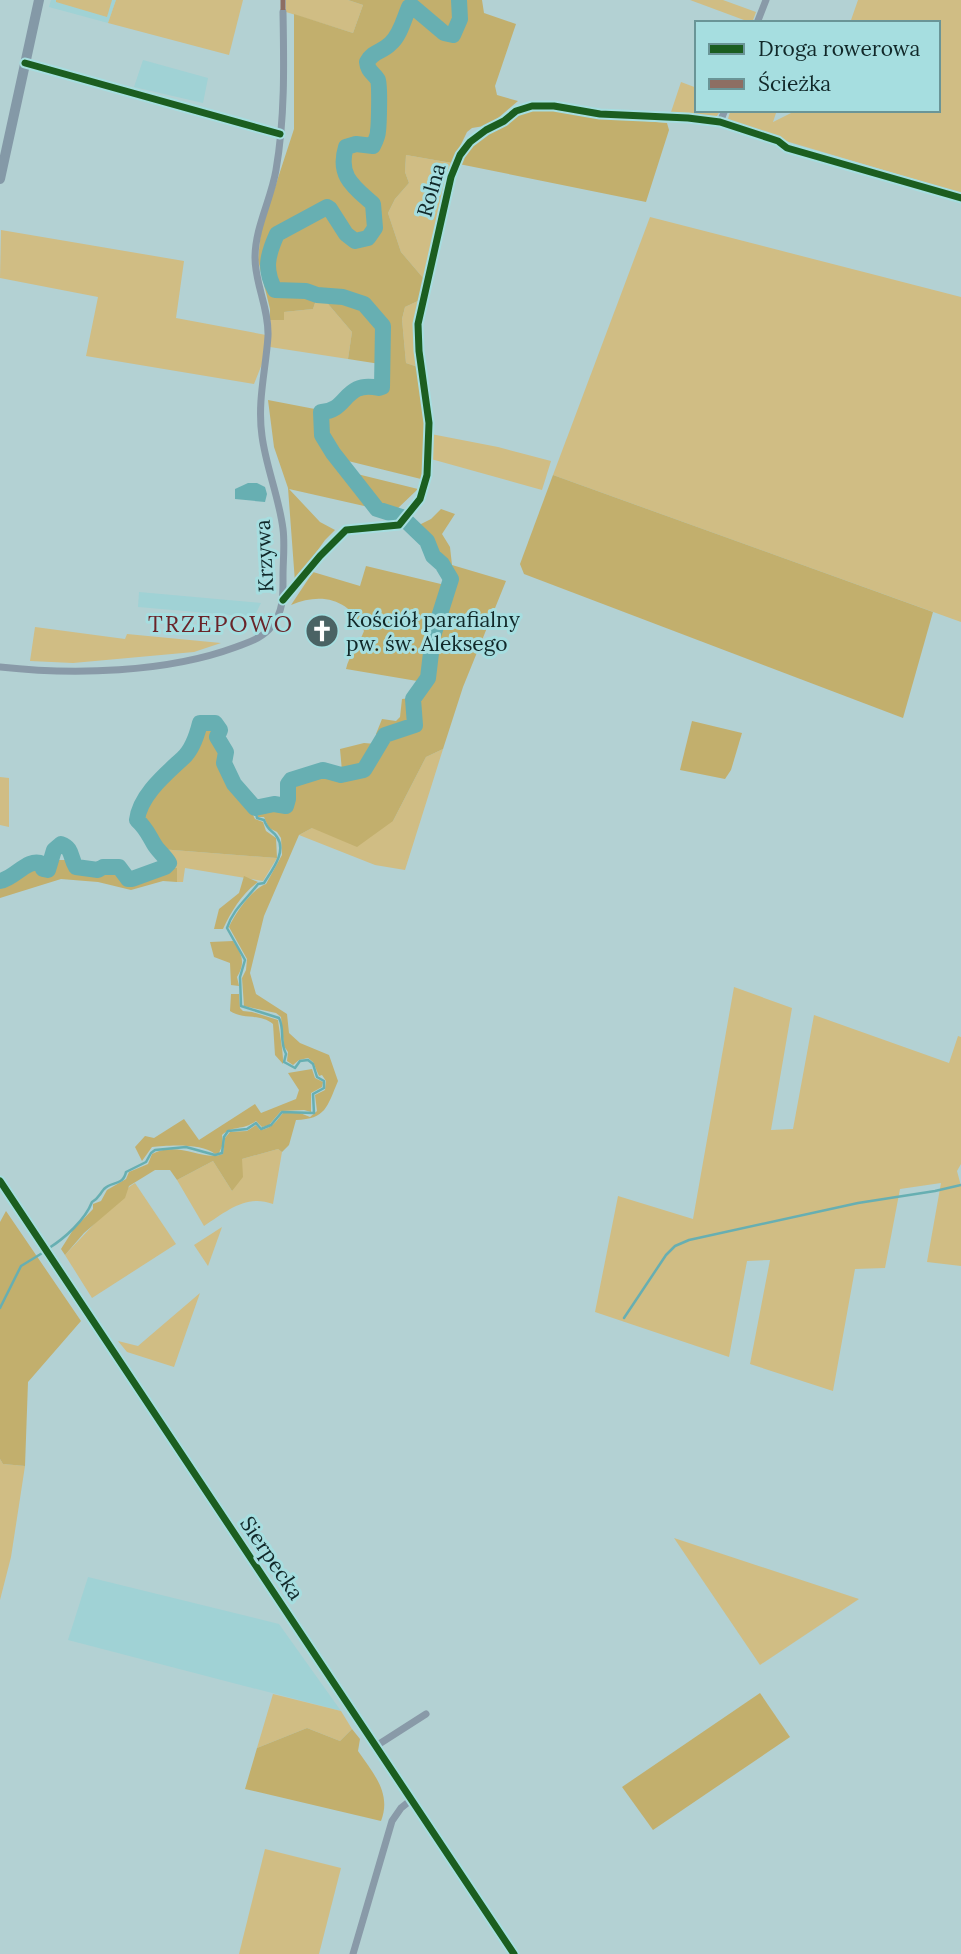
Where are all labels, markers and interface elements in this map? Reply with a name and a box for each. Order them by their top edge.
legend [695,21,940,112]
text: Droga rowerowa [758,35,920,62]
text: Ścieżka [758,70,831,97]
street label: Rolna [410,160,452,220]
street label: Krzywa [249,519,279,593]
place label: Kościół parafialny pw. św. Aleksego [346,606,520,657]
district label: TRZEPOWO [148,609,294,638]
church icon: Kościół parafialny pw. św. Aleksego [303,612,341,650]
street label: Sierpecka [234,1511,310,1605]

